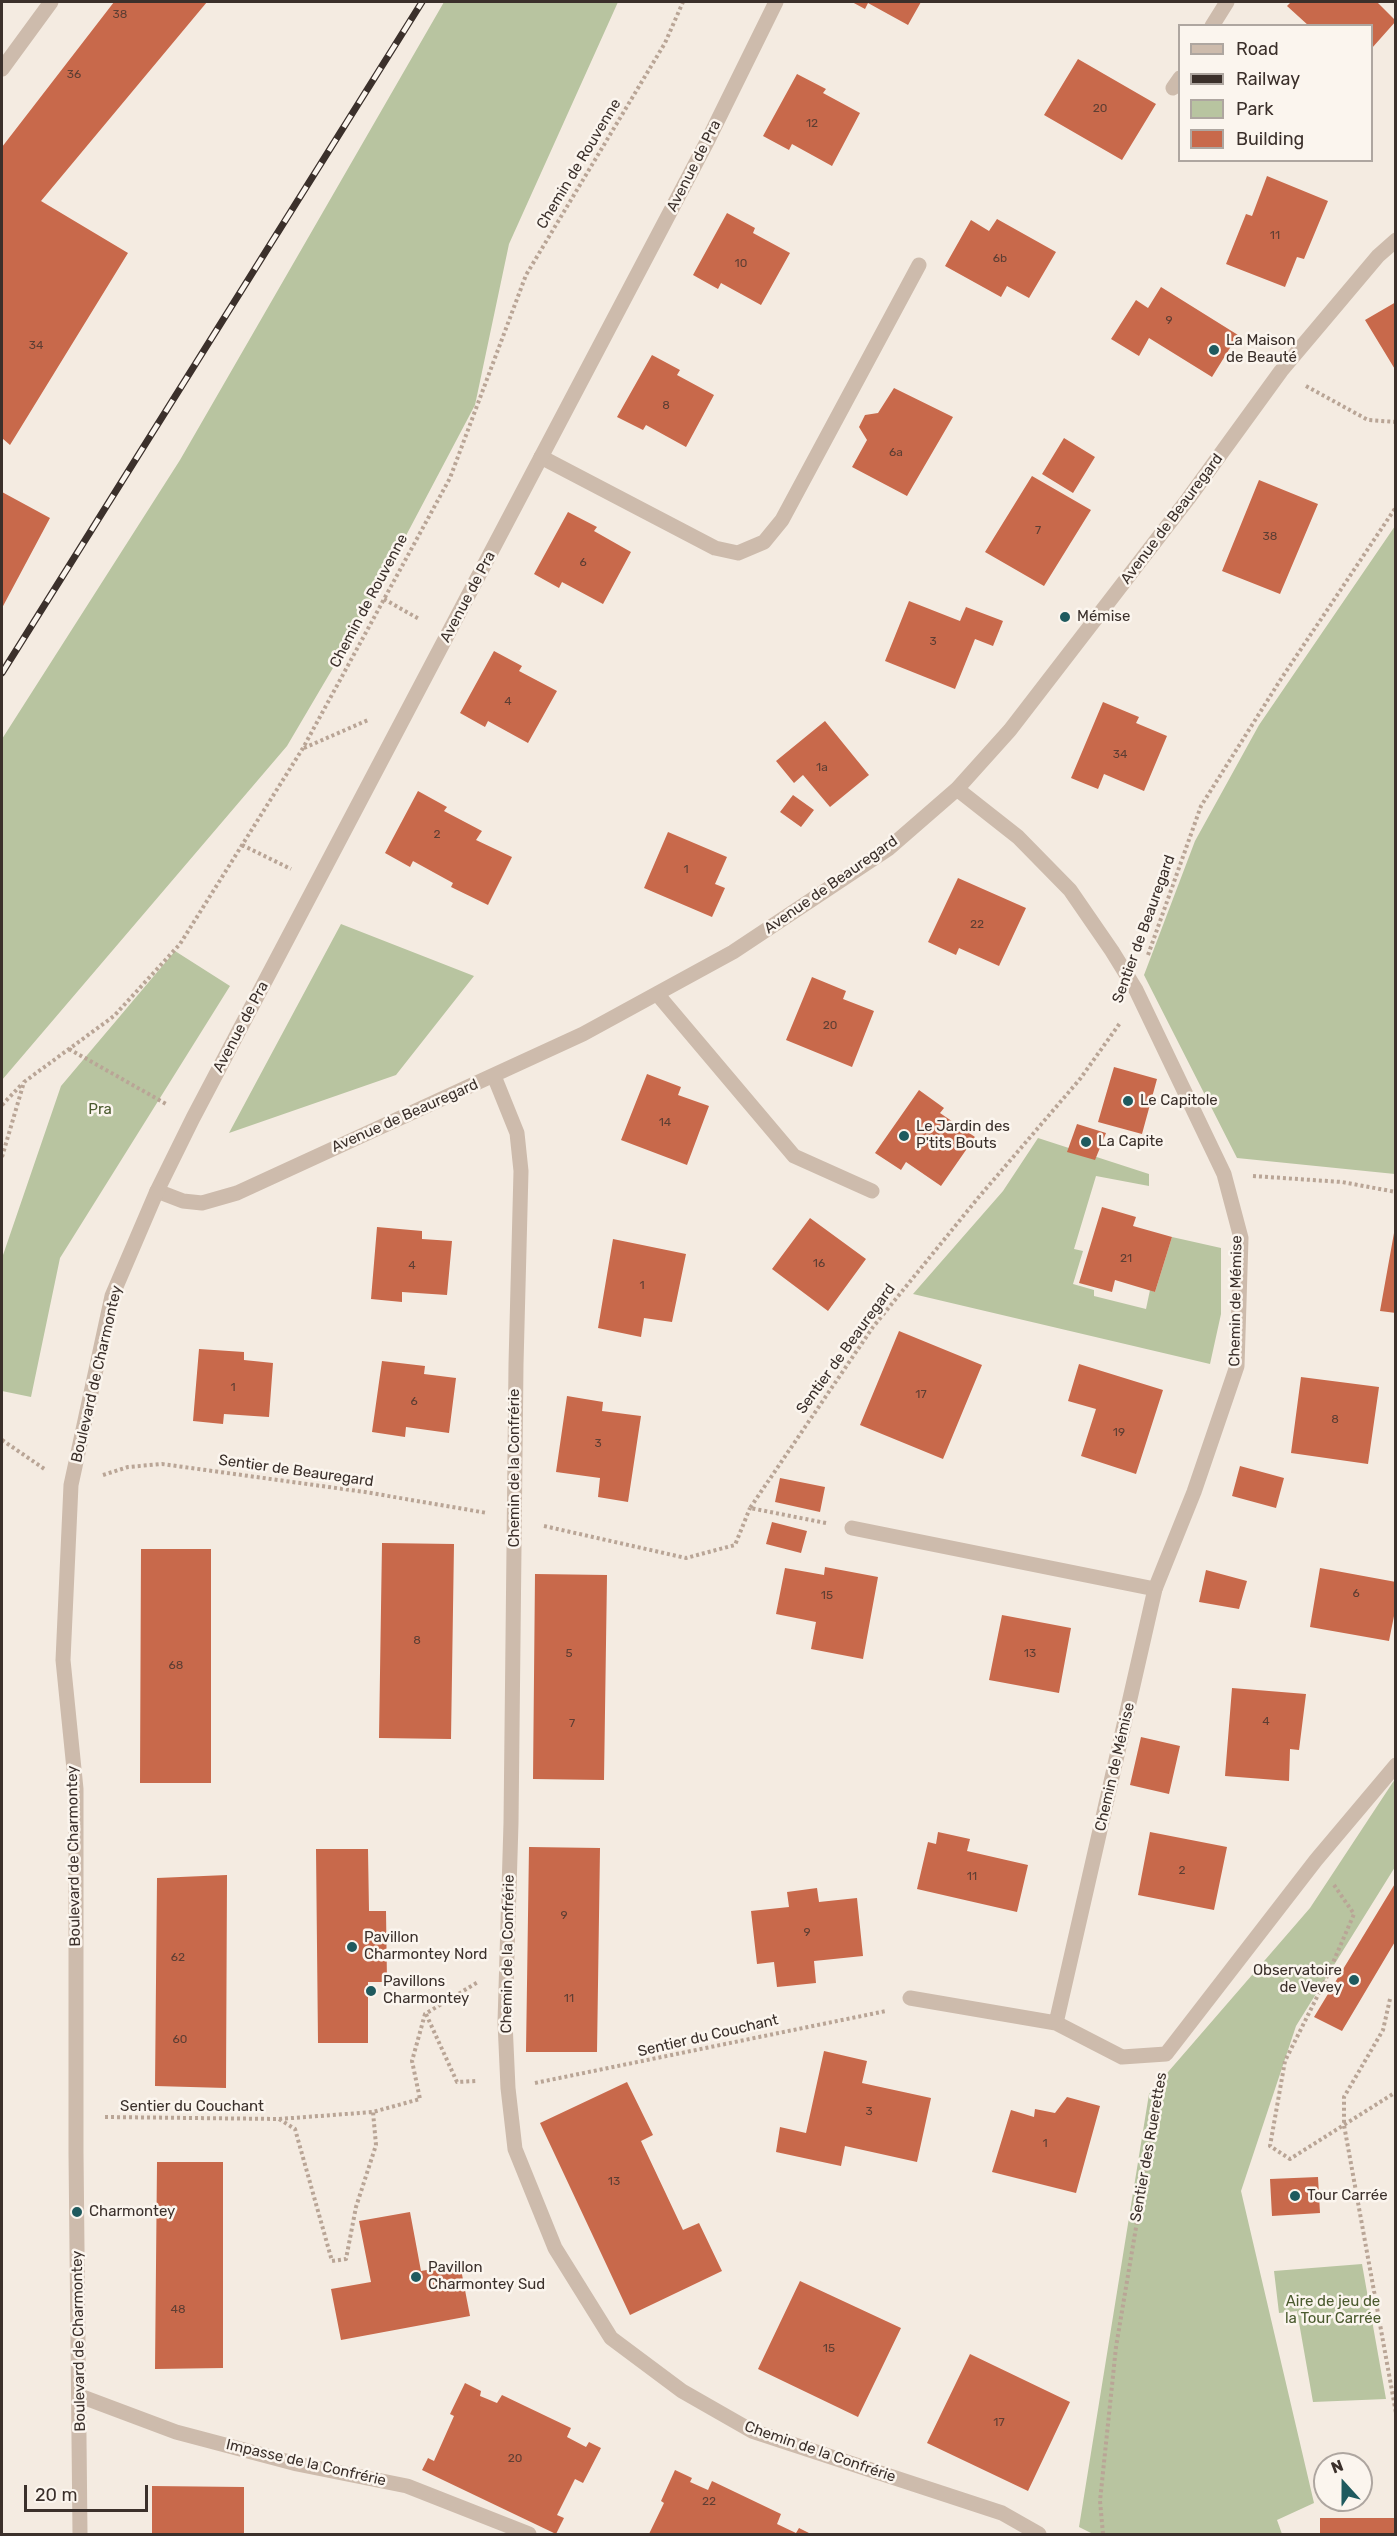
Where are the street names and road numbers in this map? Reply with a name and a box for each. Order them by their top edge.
street label: Chemin de Rouvenne [533,96,625,232]
street label: Avenue de Pra [663,117,725,215]
street label: Avenue de Beauregard [1117,450,1227,588]
street label: Chemin de Rouvenne [326,531,412,671]
street label: Avenue de Pra [436,548,500,646]
street label: Avenue de Beauregard [761,832,901,938]
street label: Sentier de Beauregard [1109,852,1179,1006]
street label: Avenue de Pra [209,978,273,1076]
street label: Avenue de Beauregard [329,1076,481,1156]
street label: Chemin de Mémise [1226,1235,1246,1367]
street label: Sentier de Beauregard [793,1280,899,1418]
street label: Boulevard de Charmontey [68,1284,126,1464]
street label: Chemin de la Confrérie [506,1389,524,1547]
street label: Sentier de Beauregard [217,1451,375,1491]
street label: Chemin de Mémise [1091,1701,1139,1833]
street label: Boulevard de Charmontey [63,1765,85,1947]
street label: Chemin de la Confrérie [498,1874,518,2034]
street label: Sentier du Couchant [636,2011,780,2061]
street label: Sentier des Ruerettes [1127,2071,1171,2223]
street label: Sentier du Couchant [120,2098,264,2116]
street label: Boulevard de Charmontey [68,2250,90,2432]
street label: Chemin de la Confrérie [742,2418,898,2486]
street label: Impasse de la Confrérie [224,2436,388,2490]

